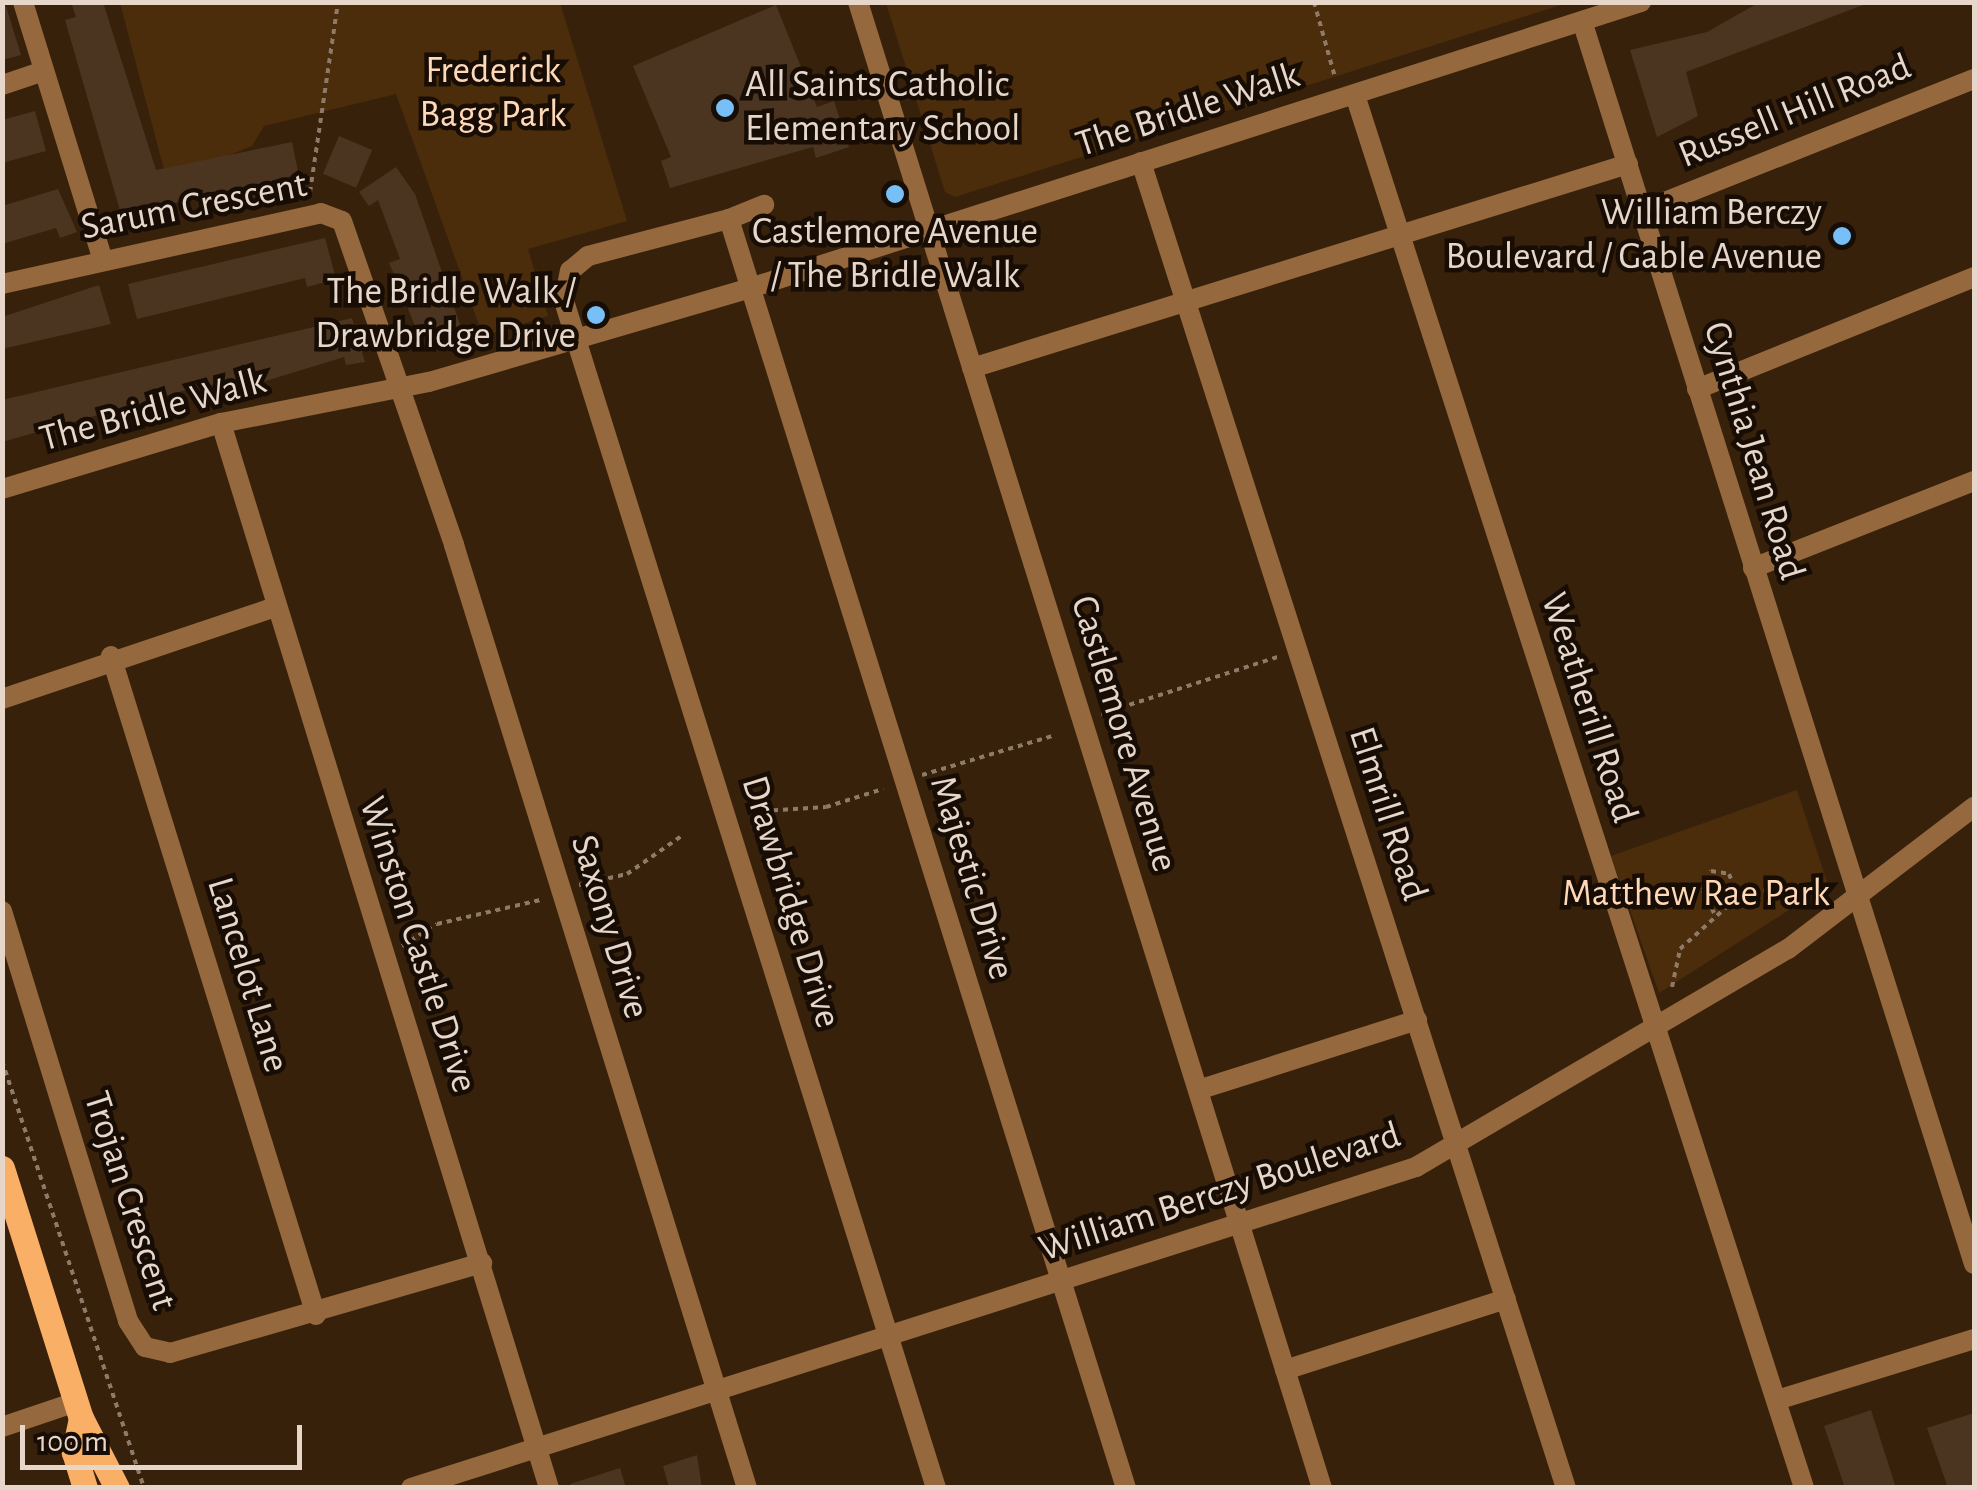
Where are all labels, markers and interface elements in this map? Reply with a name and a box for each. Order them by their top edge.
street label: Russell Hill Road [1672,45,1918,179]
park label: Frederick Bagg Park [420,49,566,138]
street label: The Bridle Walk [1070,53,1306,169]
place label: All Saints Catholic Elementary School [745,63,1020,152]
marker: All Saints Catholic Elementary School [714,97,736,119]
street label: Sarum Crescent [77,163,311,251]
marker: Castlemore Avenue / The Bridle Walk [884,183,906,205]
place label: William Berczy Boulevard / Gable Avenue [1446,191,1822,280]
place label: Castlemore Avenue / The Bridle Walk [752,210,1038,300]
marker: William Berczy Boulevard / Gable Avenue [1831,225,1853,247]
place label: The Bridle Walk / Drawbridge Drive [315,270,576,360]
marker: The Bridle Walk / Drawbridge Drive [585,304,607,326]
street label: Cynthia Jean Road [1692,317,1814,585]
street label: The Bridle Walk [35,359,271,463]
street label: Weatherill Road [1529,587,1647,829]
street label: Castlemore Avenue [1059,591,1187,877]
street label: Elmrill Road [1338,721,1436,907]
street label: Drawbridge Drive [730,771,850,1033]
street label: Majestic Drive [918,771,1024,985]
street label: Winston Castle Drive [348,791,486,1099]
street label: Saxony Drive [560,830,658,1024]
street label: Lancelot Lane [196,872,298,1078]
park label: Matthew Rae Park [1562,872,1830,918]
street label: Trojan Crescent [72,1086,186,1316]
street label: William Berczy Boulevard [1034,1113,1406,1273]
scale bar [25,1405,308,1467]
text: 100 m [37,1427,108,1457]

